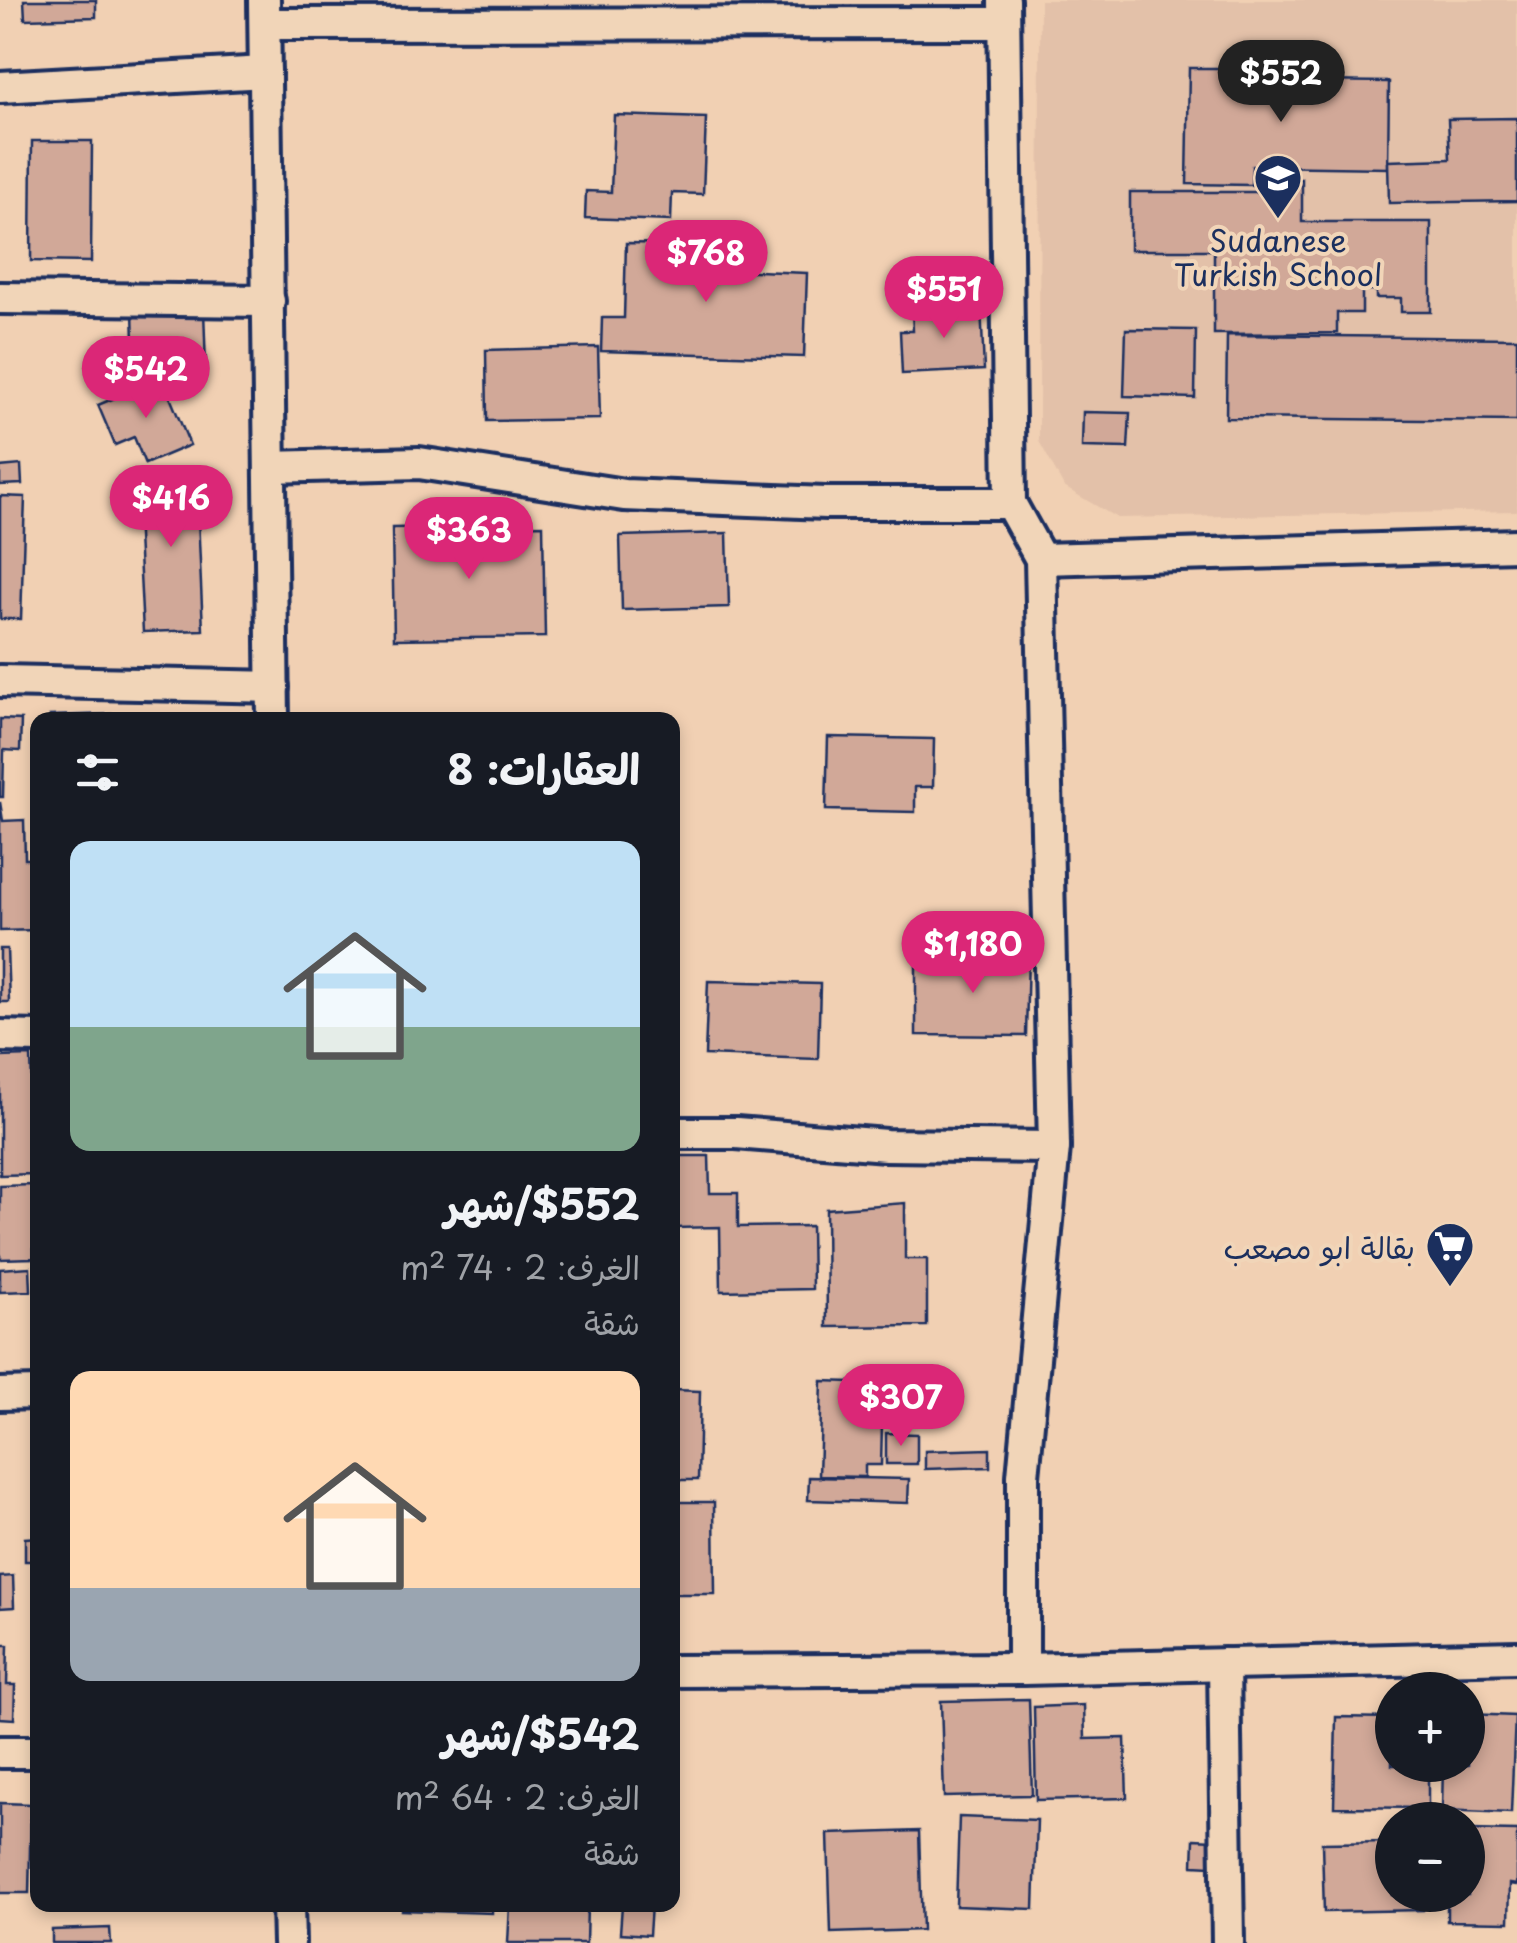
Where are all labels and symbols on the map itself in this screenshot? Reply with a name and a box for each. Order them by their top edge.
pin: $552 [1222,40,1340,125]
school or university icon: Sudanese Turkish School [1252,152,1304,220]
place label: Sudanese Turkish School [1174,217,1382,296]
pin: $768 [647,220,765,305]
pin: $551 [885,256,1003,341]
pin: $542 [87,336,205,421]
pin: $416 [112,465,230,550]
pin: $363 [410,497,528,582]
pin: $1,180 [892,911,1054,996]
supermarket icon: بقالة ابو مصعب [1424,1220,1476,1288]
place label: بقالة ابو مصعب [1223,1224,1415,1269]
pin: $307 [842,1364,960,1449]

